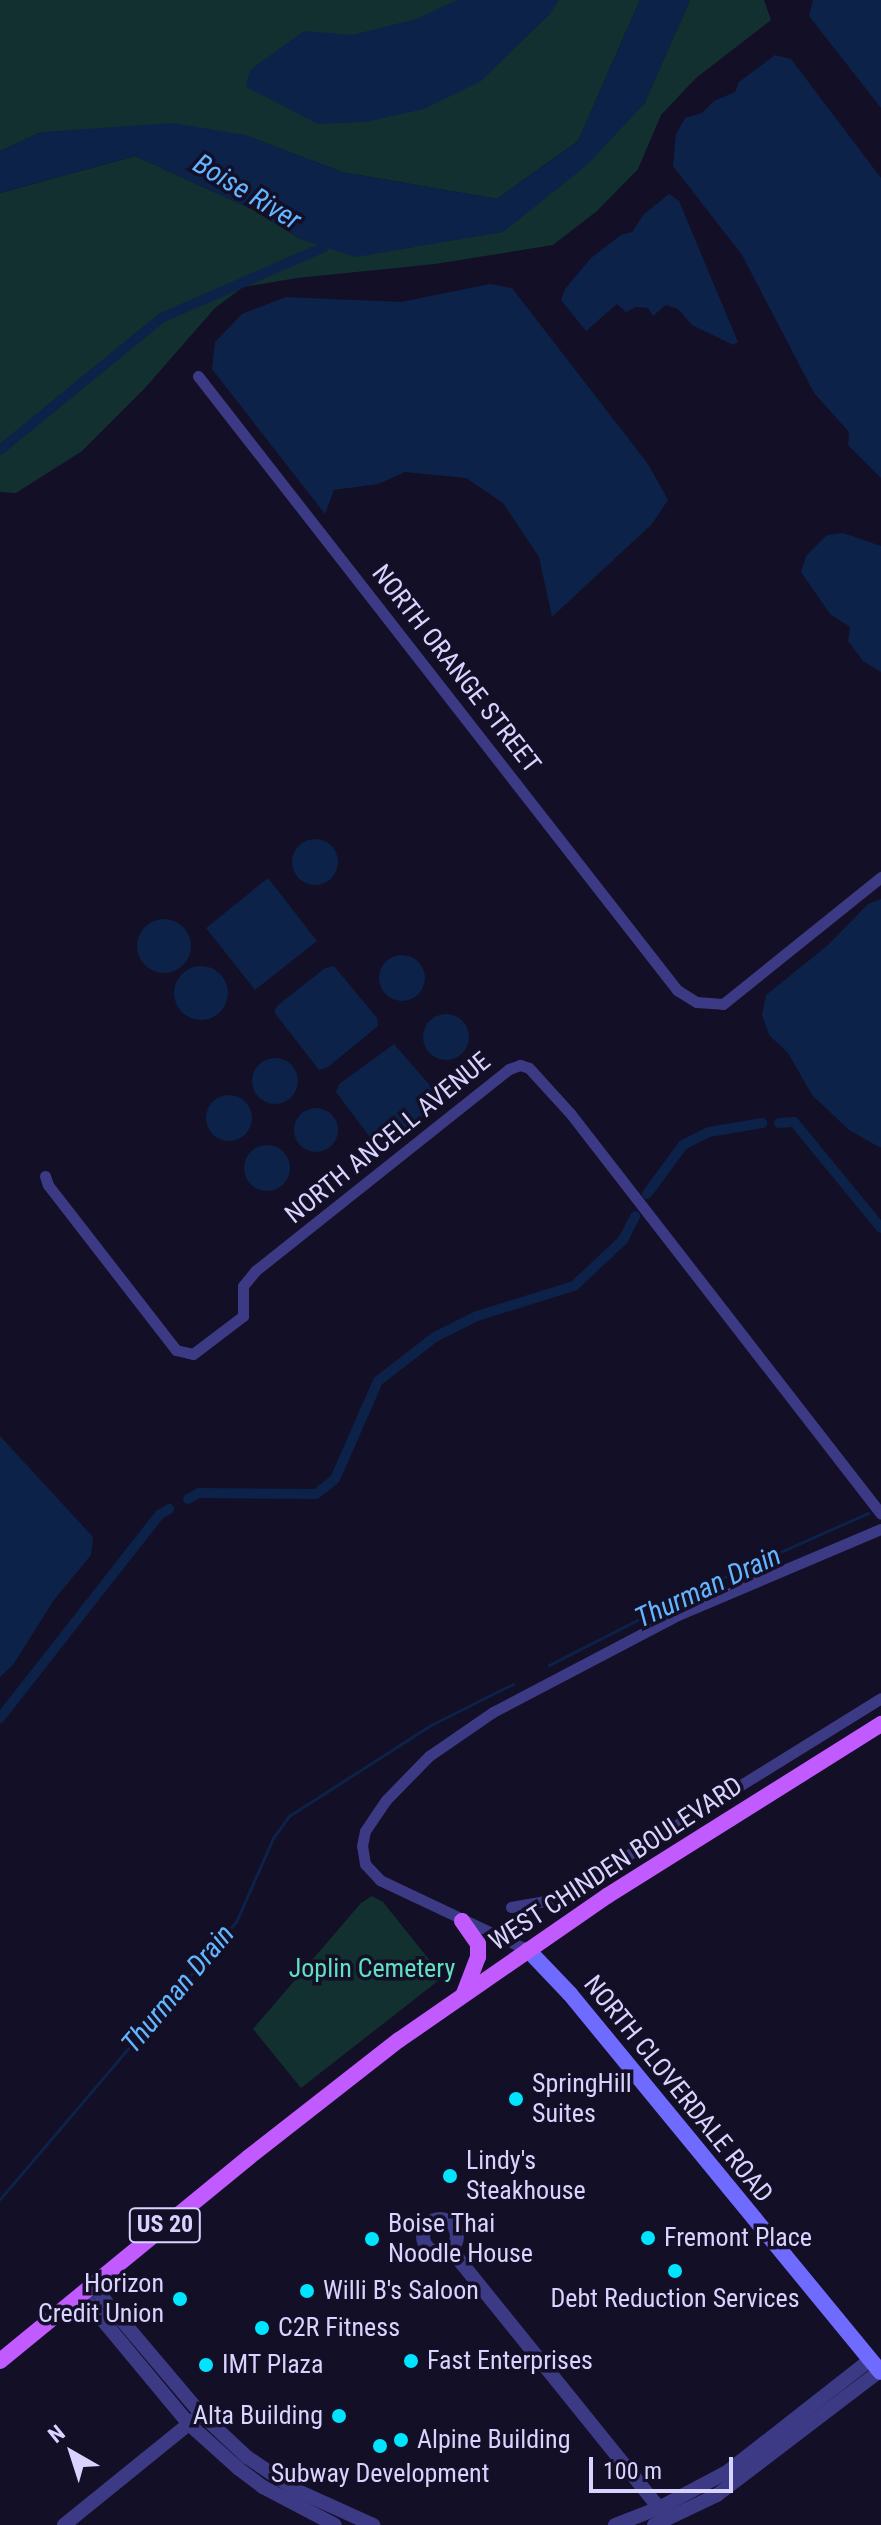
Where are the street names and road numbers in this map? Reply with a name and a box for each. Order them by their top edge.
street label: NORTH ORANGE STREET [365,559,547,779]
street label: NORTH ANCELL AVENUE [279,1046,497,1230]
street label: WEST CHINDEN BOULEVARD [483,1770,749,1958]
street label: NORTH CLOVERDALE ROAD [577,1969,779,2209]
road number: US 20 [127,2205,203,2245]

